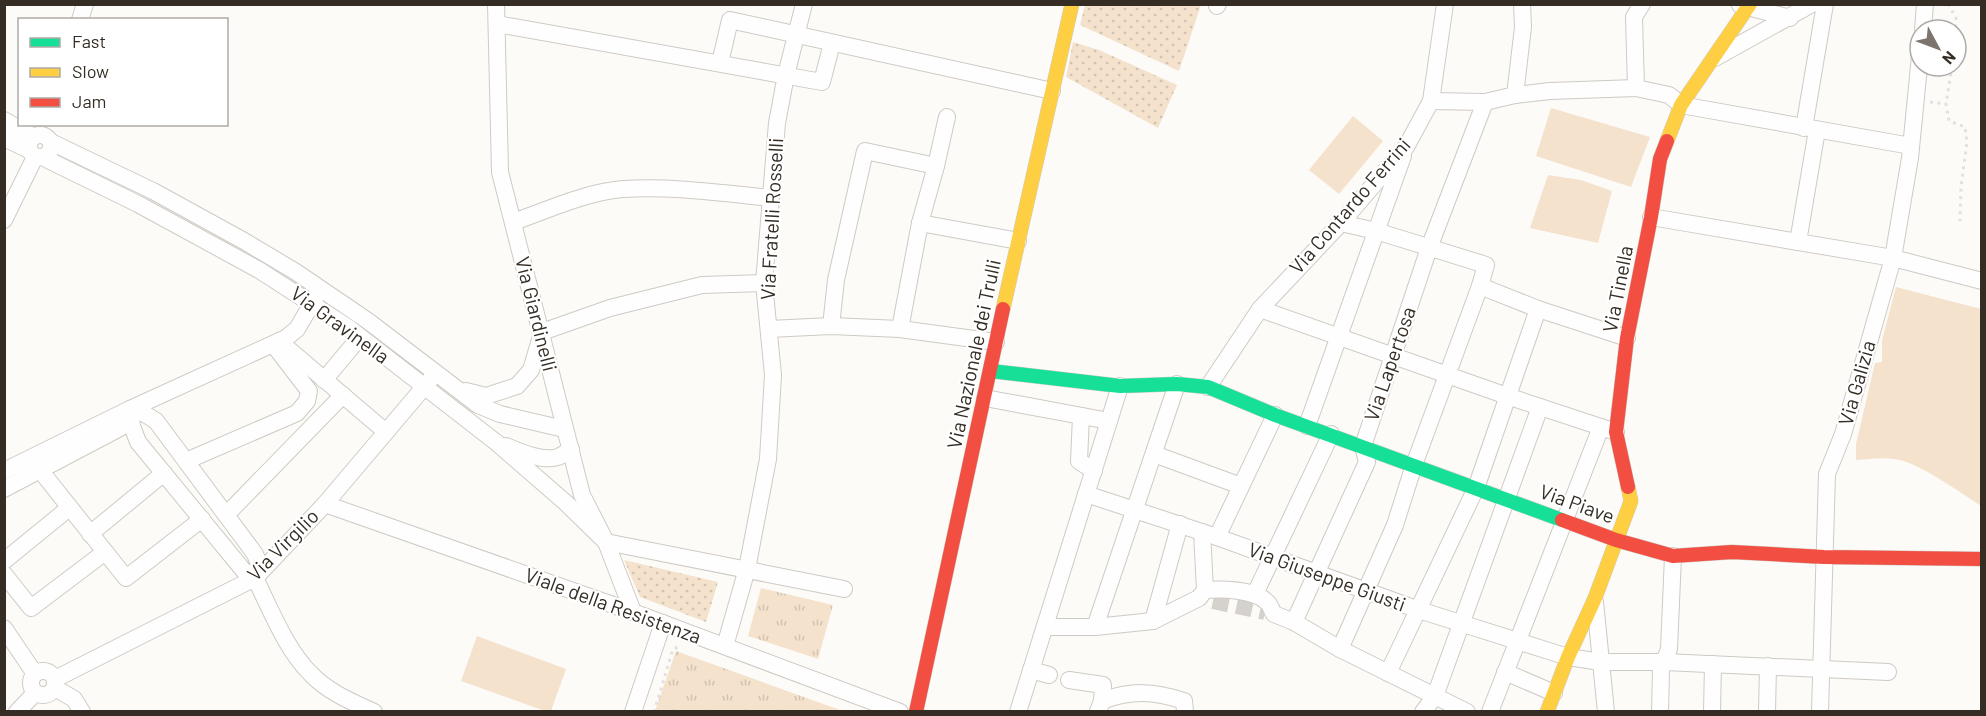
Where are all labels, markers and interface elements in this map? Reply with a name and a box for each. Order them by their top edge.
legend [18,18,228,126]
north arrow [1908,18,1968,78]
text: Fast [72,30,106,52]
text: N [1939,48,1960,68]
text: Slow [72,60,109,82]
text: Jam [72,90,106,112]
street label: Via Contardo Ferrini [1284,133,1415,278]
street label: Via Fratelli Rosselli [755,137,787,301]
street label: Via Tinella [1597,243,1637,334]
street label: Via Giardinelli [511,254,563,374]
street label: Via Nazionale dei Trulli [941,257,1005,451]
street label: Via Gravinella [287,280,395,368]
street label: Via Lapertosa [1358,303,1420,424]
street label: Via Galizia [1832,337,1880,428]
street label: Via Piave [1537,478,1618,528]
street label: Via Virgilio [241,503,323,585]
street label: Via Giuseppe Giusti [1245,536,1409,616]
street label: Viale della Resistenza [522,562,705,648]

